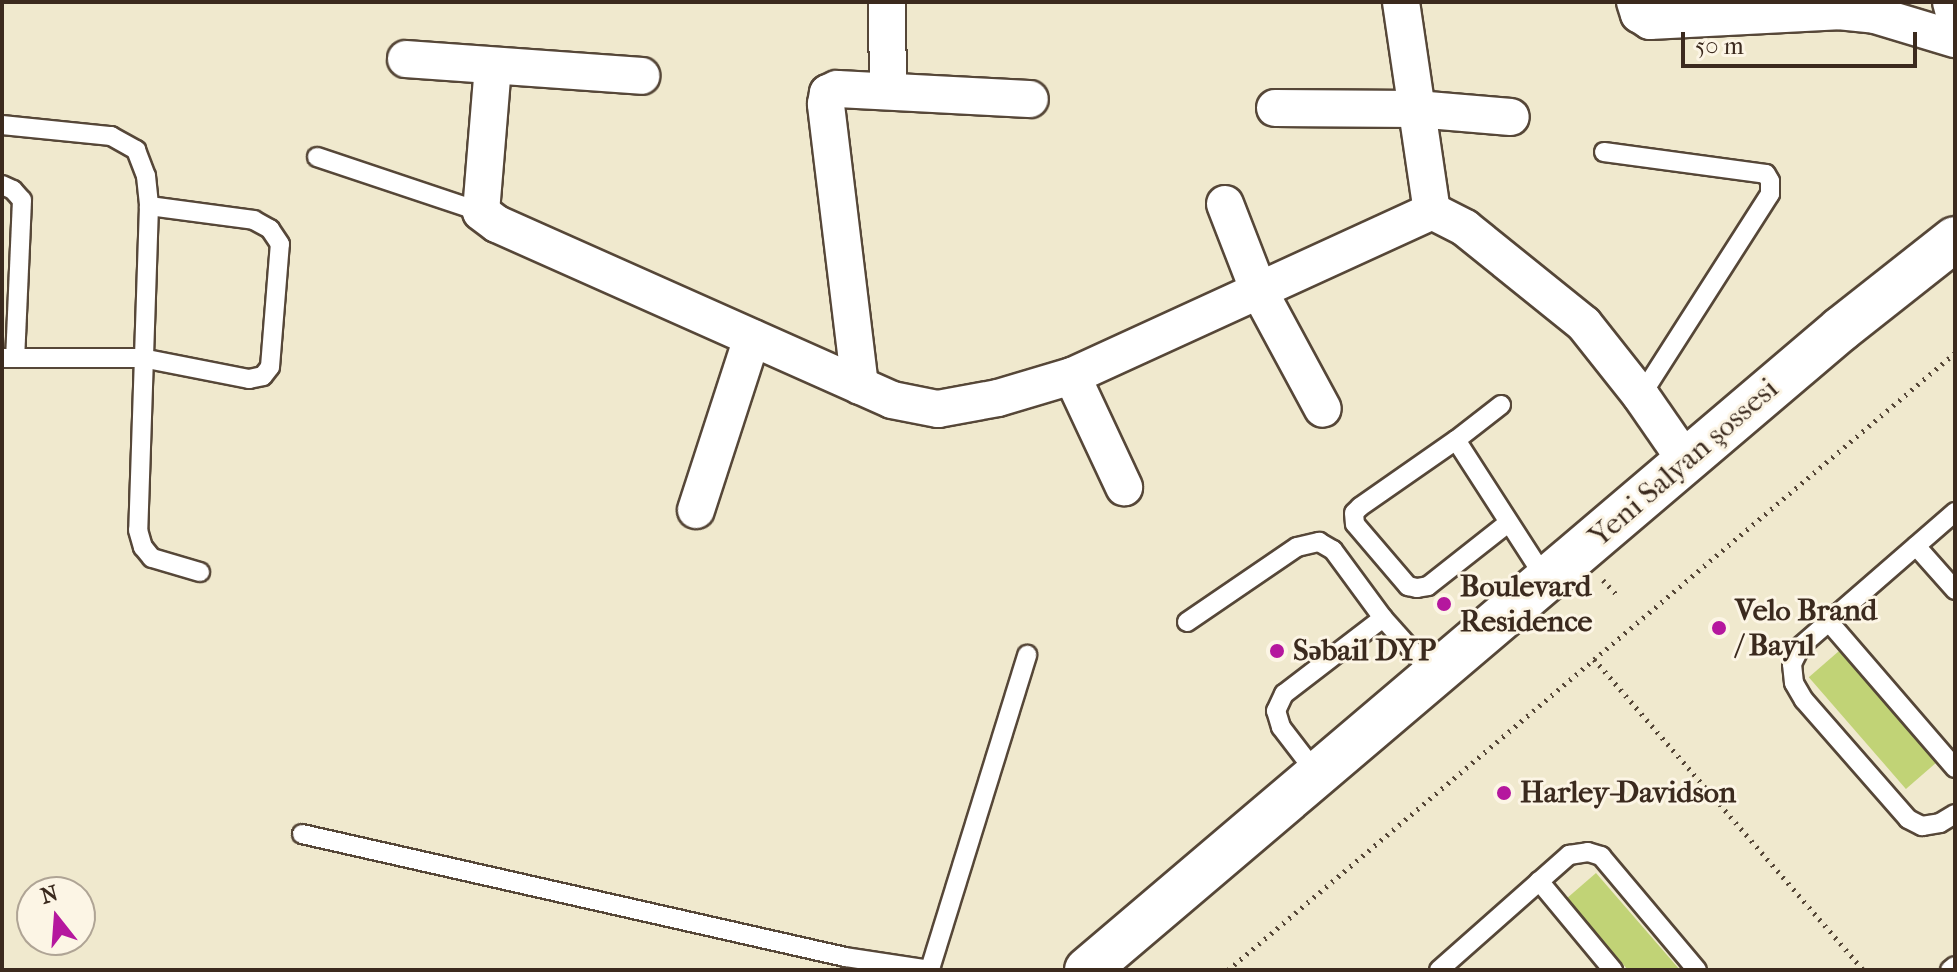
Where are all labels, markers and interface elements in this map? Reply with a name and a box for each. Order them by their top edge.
scale bar [1685,16,1921,66]
text: 50 m [1695,32,1744,60]
street label: Yeni Salyan şossesi [1582,371,1786,555]
place label: Boulevard Residence [1460,569,1592,640]
place label: Velo Brand / Bayıl [1735,593,1877,664]
marker: Boulevard Residence [1435,595,1453,613]
marker: Velo Brand / Bayıl [1710,619,1728,637]
place label: Səbail DYP [1293,633,1436,669]
marker: Səbail DYP [1268,642,1286,660]
place label: Harley-Davidson [1520,775,1736,811]
marker: Harley-Davidson [1495,784,1513,802]
north arrow [16,876,96,956]
text: N [38,880,61,910]

